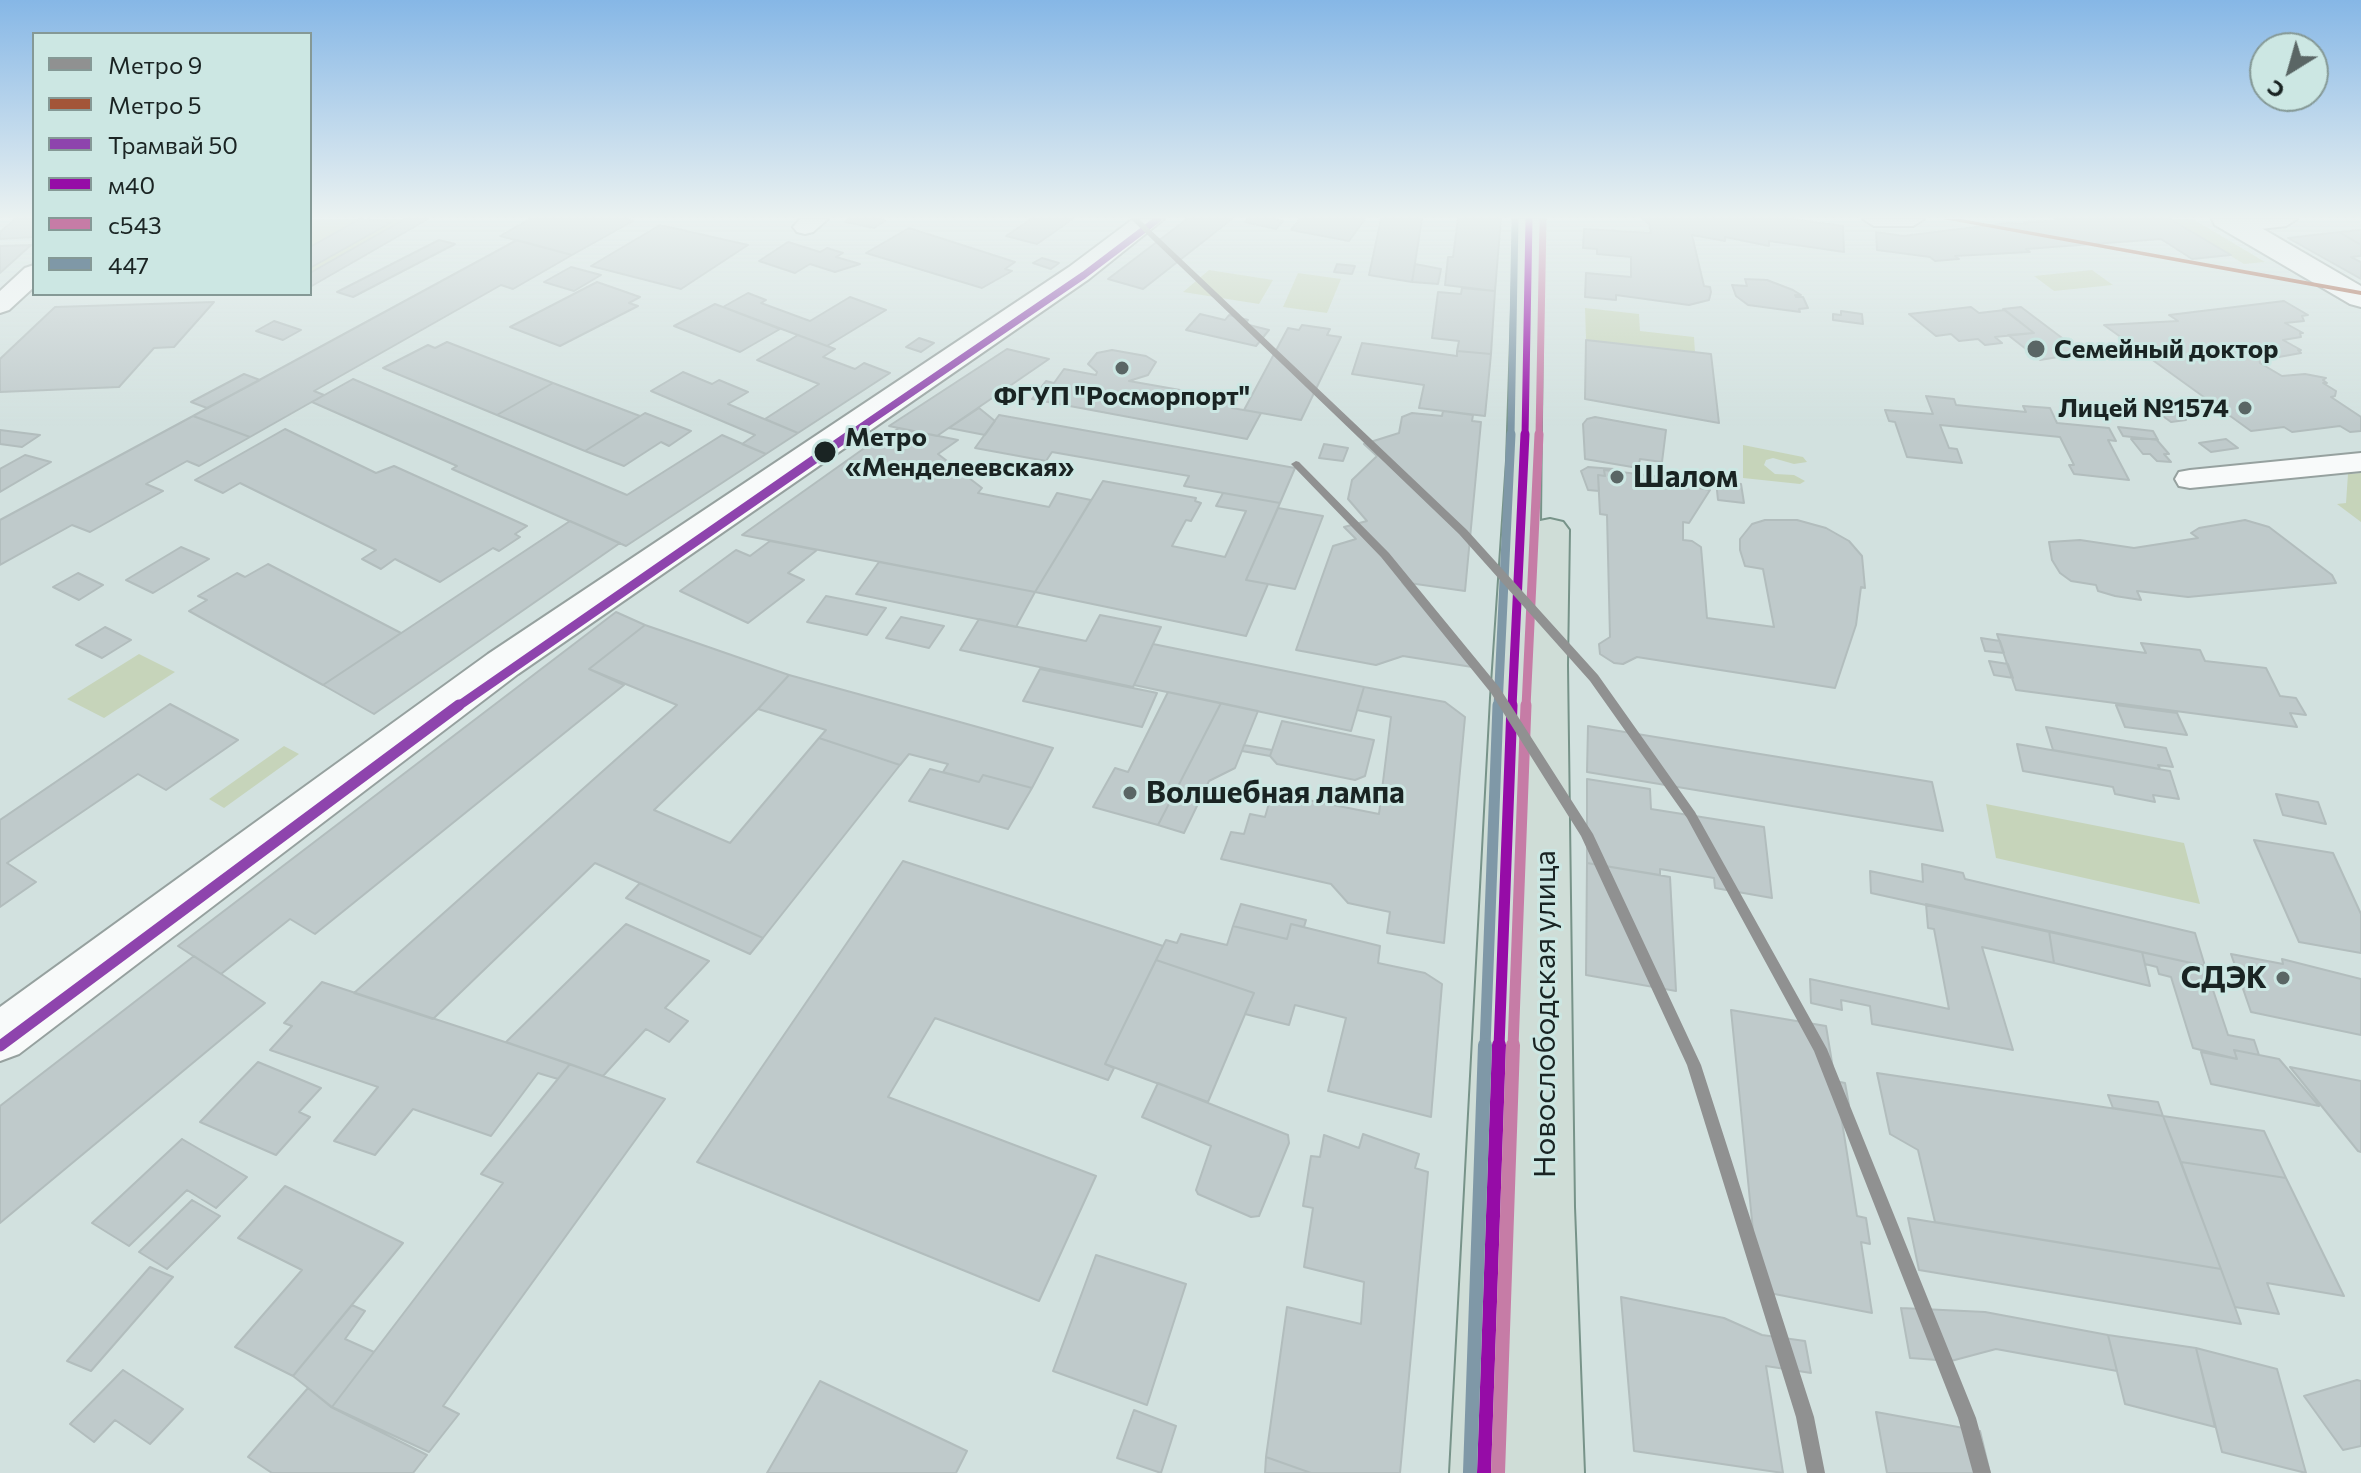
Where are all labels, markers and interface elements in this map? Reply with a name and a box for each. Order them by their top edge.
legend [32,32,312,296]
north arrow [2249,32,2329,112]
text: Метро 9 [108,50,202,79]
text: С [2261,75,2290,105]
text: Метро 5 [108,90,202,119]
text: Трамвай 50 [108,130,238,159]
text: м40 [108,170,155,199]
text: с543 [108,210,162,239]
text: 447 [108,250,149,279]
place label: Семейный доктор [2054,333,2279,365]
marker: Семейный доктор [2025,338,2047,360]
marker: ФГУП "Росморпорт" [1113,359,1131,377]
place label: ФГУП "Росморпорт" [994,380,1250,412]
place label: Лицей №1574 [2058,392,2229,424]
marker: Лицей №1574 [2236,399,2254,417]
place label: Метро «Менделеевская» [845,421,1074,482]
marker: Метро «Менделеевская» [812,439,838,465]
place label: Шалом [1633,459,1738,495]
marker: Шалом [1608,468,1626,486]
place label: Волшебная лампа [1146,775,1405,811]
marker: Волшебная лампа [1121,784,1139,802]
street label: Новослободская улица [1527,850,1563,1178]
place label: СДЭК [2181,960,2267,996]
marker: СДЭК [2274,969,2292,987]

